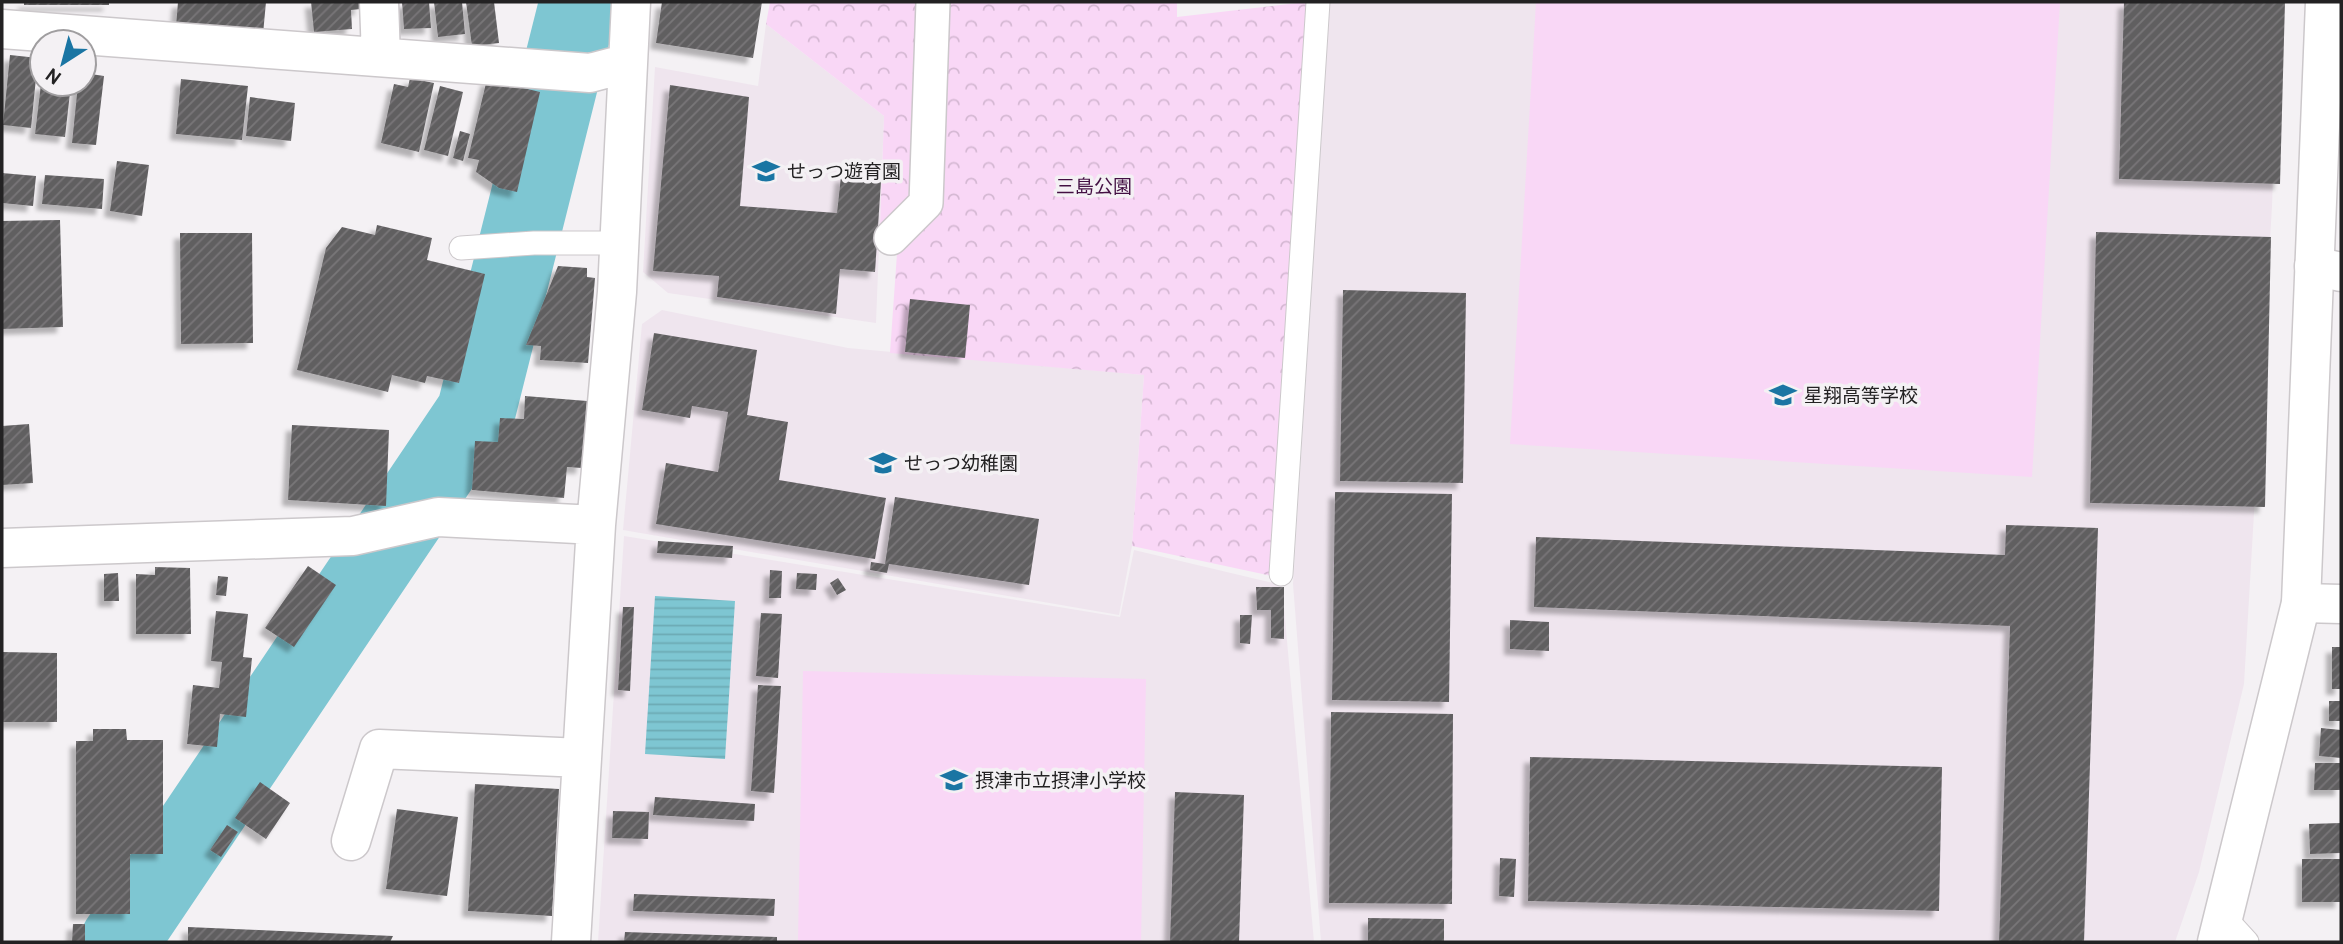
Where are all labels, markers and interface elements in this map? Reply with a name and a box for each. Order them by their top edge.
north arrow [28,28,98,98]
text: N [42,61,67,89]
school or university icon: せっつ遊育園 [751,156,781,186]
place label: せっつ遊育園 [787,161,901,185]
park label: 三島公園 [1056,176,1132,200]
school or university icon: 星翔高等学校 [1768,380,1798,410]
place label: 星翔高等学校 [1804,385,1918,409]
school or university icon: せっつ幼稚園 [868,448,898,478]
place label: せっつ幼稚園 [904,453,1018,477]
school or university icon: 摂津市立摂津小学校 [939,765,969,795]
place label: 摂津市立摂津小学校 [975,770,1146,794]

